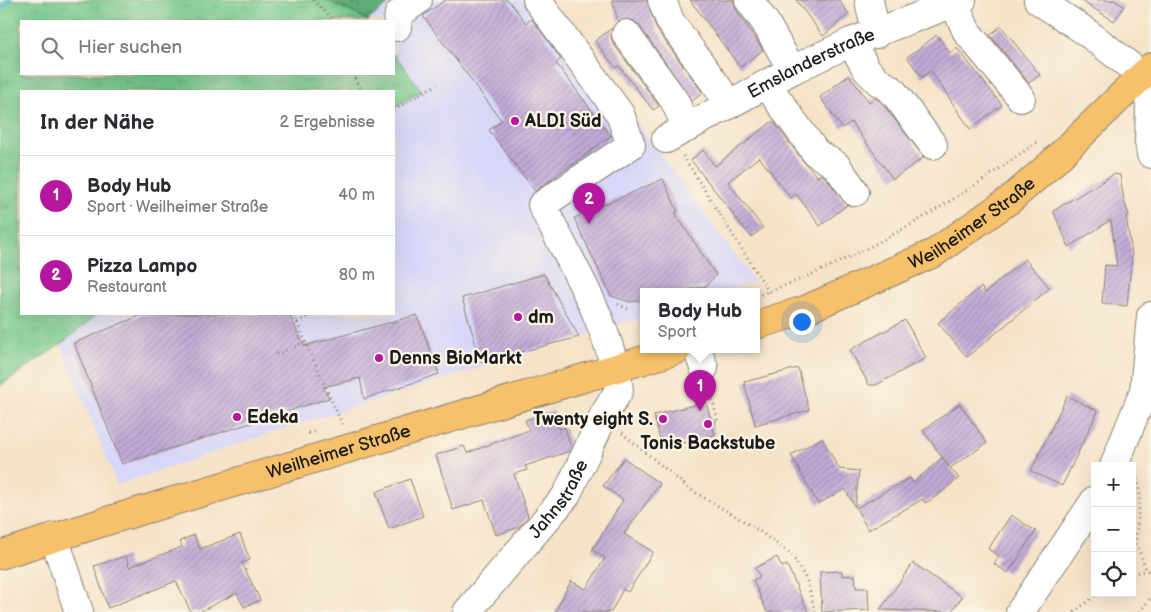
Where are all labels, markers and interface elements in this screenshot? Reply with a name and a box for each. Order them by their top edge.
search box [20,20,395,75]
street label: Emslanderstraße [744,23,878,103]
icon: search [38,34,66,62]
text: Hier suchen [78,36,182,59]
text: In der Nähe [40,110,154,135]
place label: ALDI Süd [524,111,601,132]
text: 2 Ergebnisse [279,113,375,132]
marker: ALDI Süd [509,115,521,127]
street label: Weilheimer Straße [905,172,1039,273]
text: Body Hub [87,175,171,198]
pin: 2 [573,183,605,224]
text: 1 [53,186,59,205]
text: 40 m [338,186,375,205]
text: Sport · Weilheimer Straße [87,198,268,217]
text: Pizza Lampo [87,255,197,278]
text: 2 [51,266,61,285]
text: 80 m [339,266,375,285]
text: Restaurant [87,278,167,297]
popup [640,288,760,353]
text: Body Hub [658,300,742,323]
place label: dm [528,307,554,328]
your location [789,309,815,335]
marker: dm [512,311,524,323]
text: Sport [658,323,697,342]
place label: Denns BioMarkt [389,348,522,369]
marker: Denns BioMarkt [373,352,385,364]
pin: 1 [684,370,716,411]
place label: Edeka [247,407,299,428]
place label: Twenty eight S. [533,409,653,430]
marker: Edeka [231,411,243,423]
marker: Twenty eight S. [657,413,669,425]
marker: Tonis Backstube [702,418,714,430]
street label: Weilheimer Straße [264,420,413,483]
place label: Tonis Backstube [641,433,775,454]
street label: Jahnstraße [524,456,592,542]
map controls [1091,462,1136,597]
button: + [1091,462,1136,507]
button: − [1091,507,1136,552]
button: locate [1091,552,1136,597]

